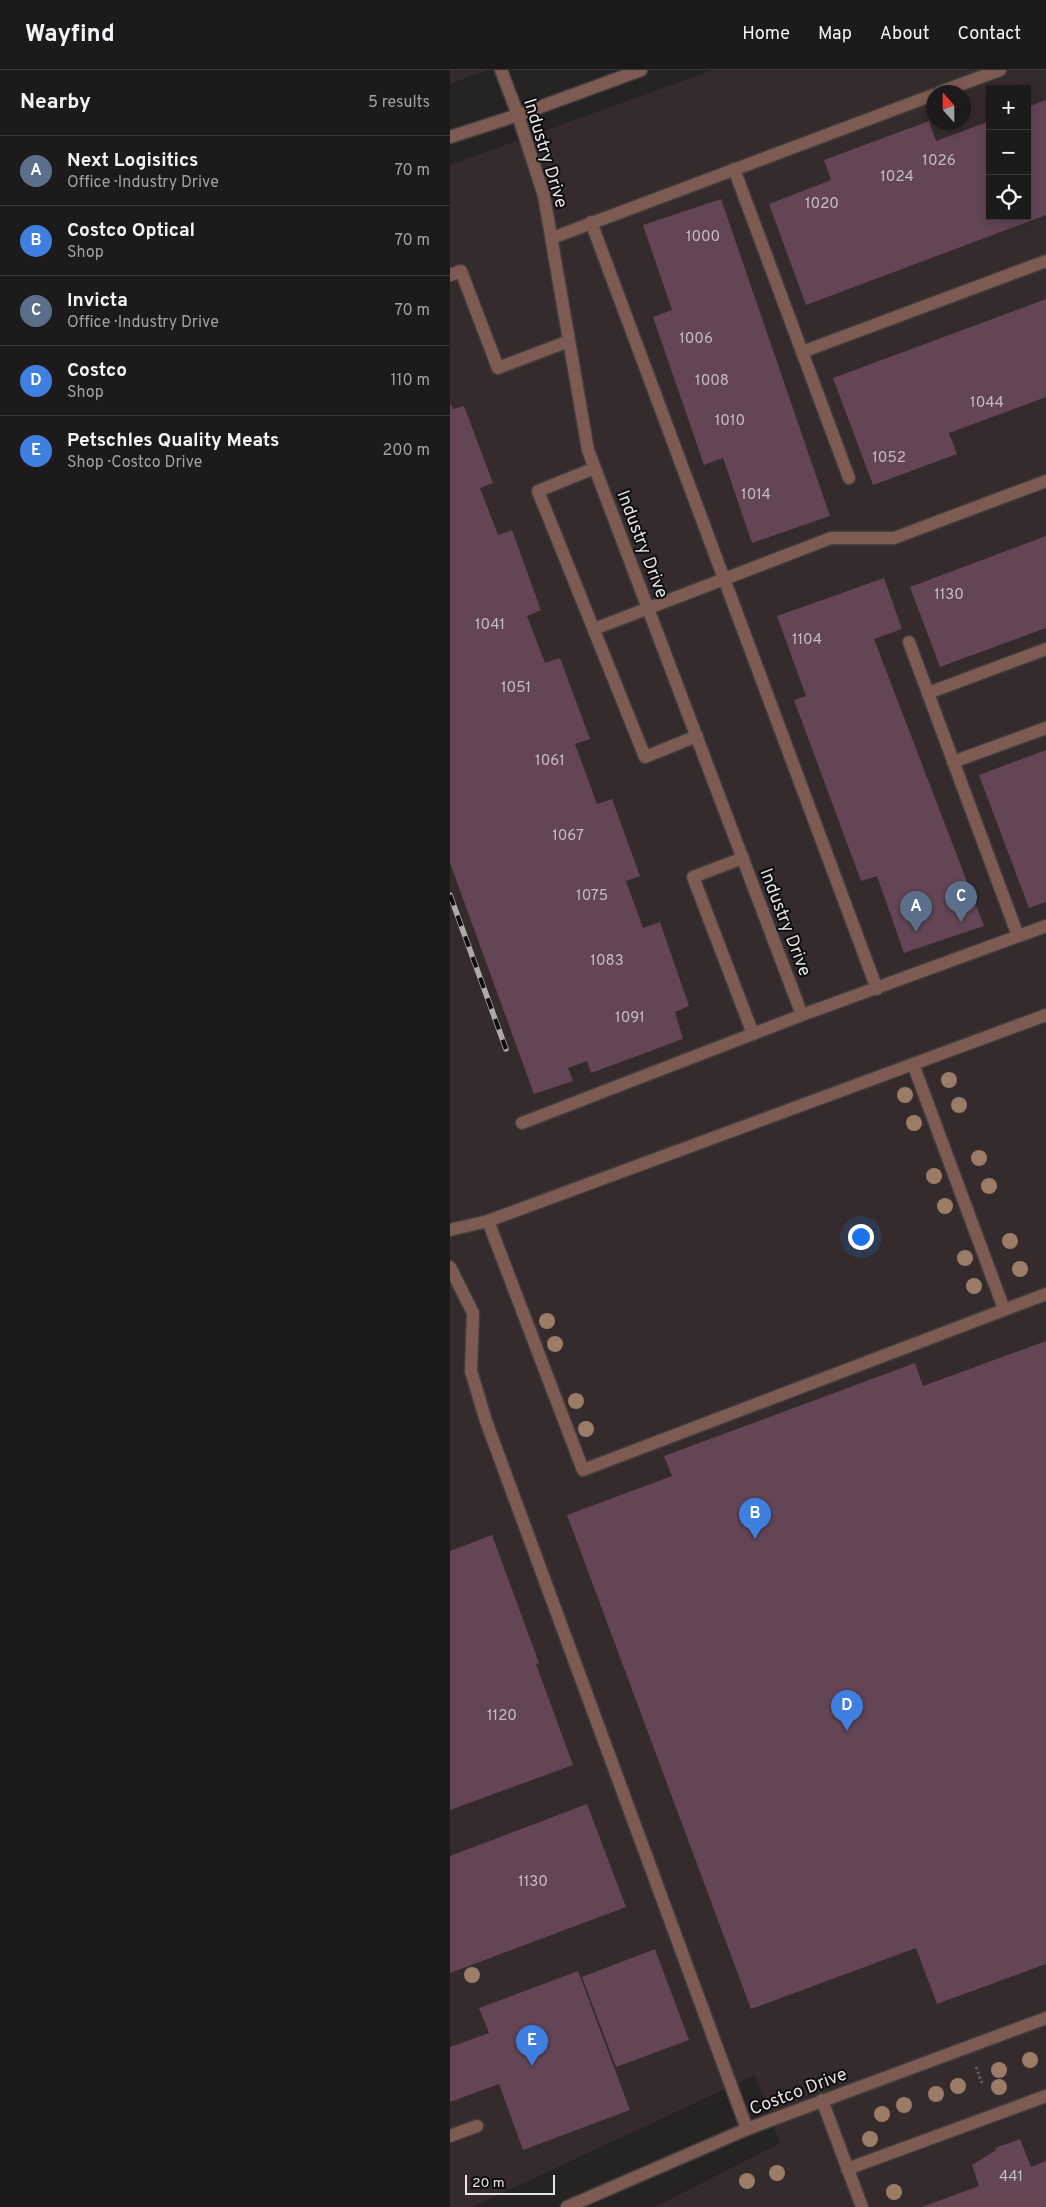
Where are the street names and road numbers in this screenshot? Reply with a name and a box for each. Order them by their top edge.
street label: Industry Drive [517,96,572,211]
street label: Industry Drive [611,487,673,602]
street label: Industry Drive [754,865,816,980]
street label: Costco Drive [747,2063,851,2122]

